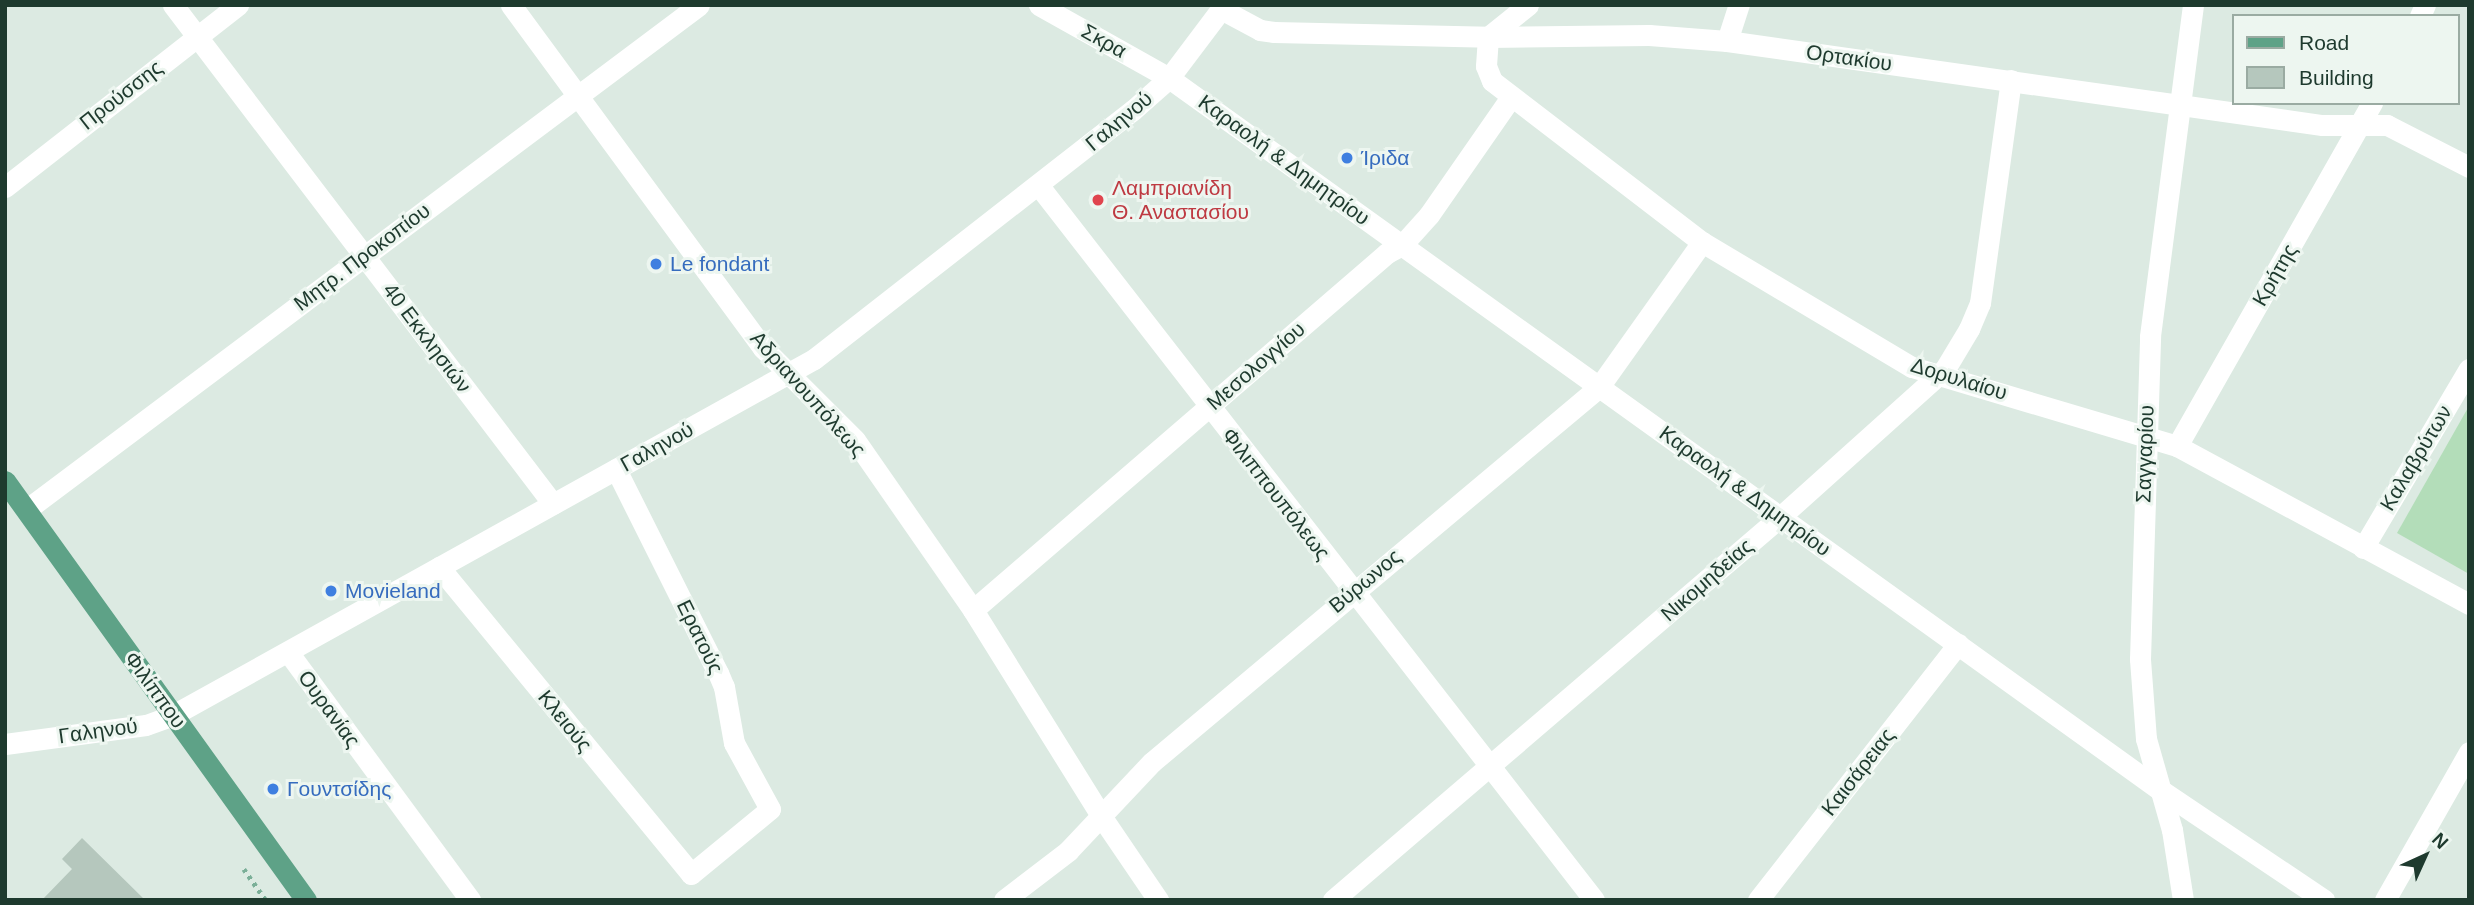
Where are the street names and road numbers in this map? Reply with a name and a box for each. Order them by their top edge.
street label: Σκρα [1077,18,1131,64]
street label: Ορτακίου [1804,40,1894,76]
street label: Προύσσης [75,55,167,135]
street label: Γαληνού [1080,86,1158,156]
street label: Καραολή & Δημητρίου [1193,89,1375,231]
street label: Μητρ. Προκοπίου [289,198,435,316]
street label: Κρήτης [2247,239,2303,311]
street label: 40 Εκκλησιών [378,278,476,398]
street label: Μεσολογγίου [1202,317,1310,415]
street label: Αδριανουπόλεως [745,326,871,462]
street label: Δορυλαίου [1908,352,2010,406]
street label: Καλαβρύτων [2375,401,2457,515]
street label: Σαγγαρίου [2131,405,2159,503]
street label: Γαληνού [616,417,698,477]
street label: Καραολή & Δημητρίου [1654,420,1836,562]
street label: Φιλιππουπόλεως [1217,423,1335,565]
street label: Νικομηδείας [1656,533,1758,627]
street label: Βύρωνος [1324,544,1406,618]
street label: Ερατούς [671,596,729,678]
street label: Φιλίππου [119,647,191,733]
street label: Ουρανίας [293,665,365,753]
street label: Κλειούς [533,685,597,757]
street label: Γαληνού [57,713,139,749]
street label: Καισάρειας [1816,723,1900,821]

